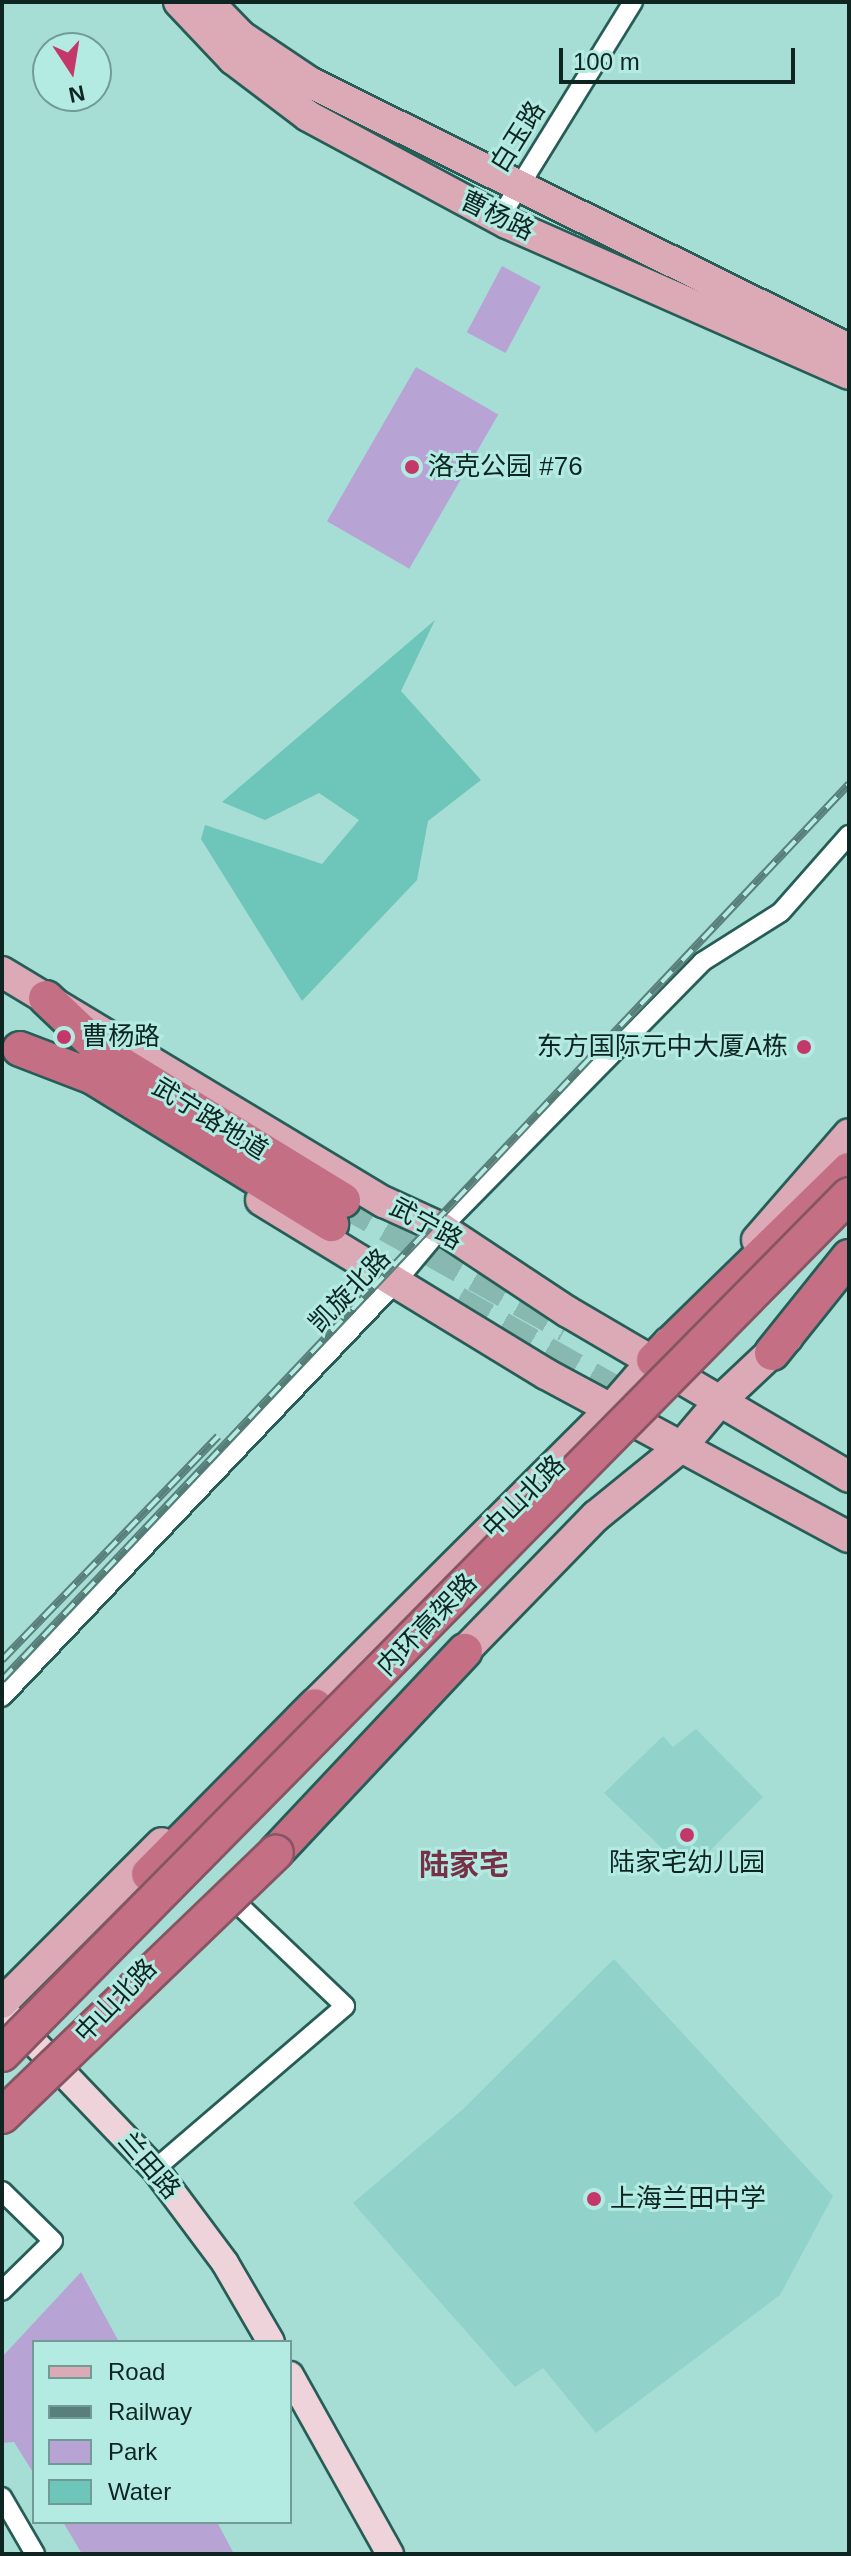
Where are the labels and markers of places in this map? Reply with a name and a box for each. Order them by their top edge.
place label: 洛克公园 #76 [428,451,583,483]
marker: 洛克公园 #76 [403,458,421,476]
place label: 曹杨路 [82,1021,160,1053]
marker: 曹杨路 [53,1026,75,1048]
place label: 东方国际元中大厦A栋 [537,1031,788,1063]
marker: 东方国际元中大厦A栋 [795,1038,813,1056]
marker: 陆家宅幼儿园 [678,1826,696,1844]
place label: 陆家宅幼儿园 [609,1847,765,1879]
place label: 上海兰田中学 [610,2183,766,2215]
marker: 上海兰田中学 [585,2190,603,2208]

